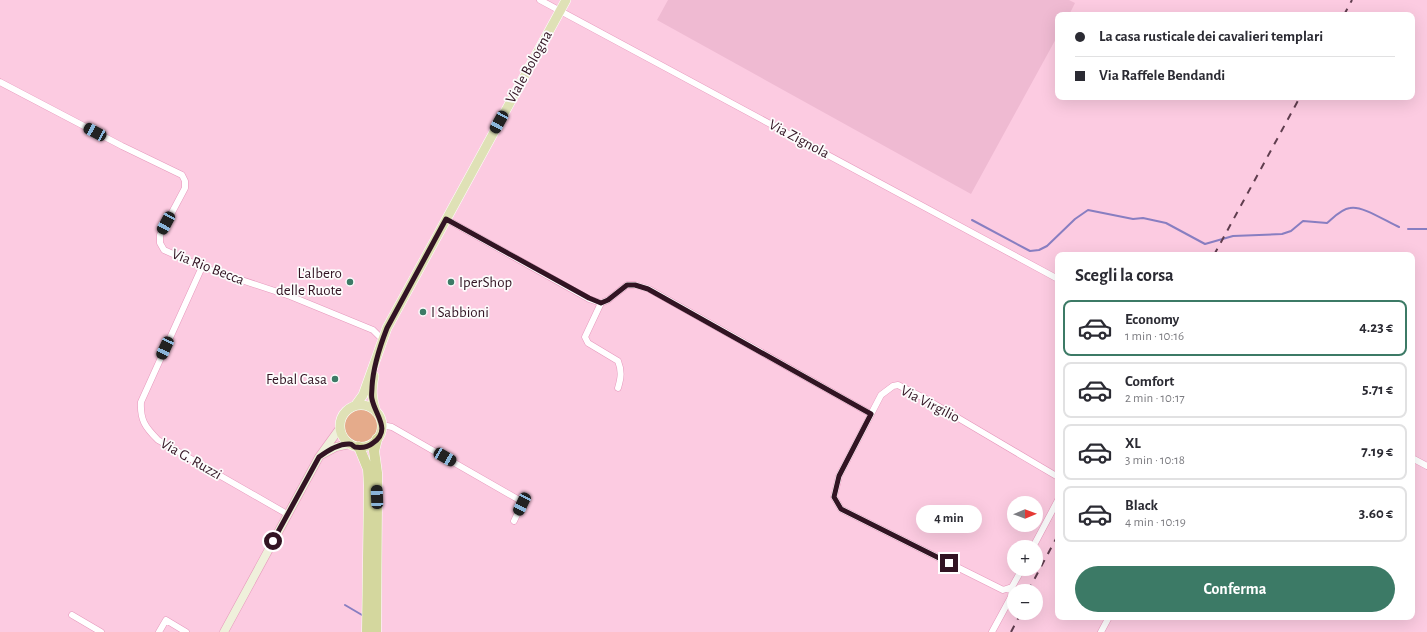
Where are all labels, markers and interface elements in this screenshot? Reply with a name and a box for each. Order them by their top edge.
street label: Viale Bologna [503,28,555,106]
text: La casa rusticale dei cavalieri templari [1099,29,1323,44]
text: Via Raffele Bendandi [1099,68,1225,83]
car [488,109,510,135]
street label: Via Zignola [766,117,832,161]
car [82,121,108,143]
car [155,210,177,236]
street label: Via Rio Becca [170,246,246,288]
place label: L'albero delle Ruote [276,266,342,298]
text: Scegli la corsa [1075,267,1174,285]
place label: IperShop [459,275,512,290]
marker: L'albero delle Ruote [345,277,355,287]
marker: IperShop [446,277,456,287]
place label: I Sabbioni [431,305,489,320]
marker: I Sabbioni [418,307,428,317]
icon: car [1077,310,1113,346]
text: Economy [1125,312,1179,327]
text: 4.23 € [1359,320,1393,335]
text: 1 min · 10:16 [1125,330,1184,343]
car [154,335,176,361]
place label: Febal Casa [266,372,327,387]
icon: car [1077,372,1113,408]
marker: Febal Casa [330,374,340,384]
text: Comfort [1125,374,1174,389]
text: 5.71 € [1362,382,1393,397]
street label: Via Virgilio [898,383,962,425]
text: 2 min · 10:17 [1125,392,1185,405]
icon: car [1077,434,1113,470]
street label: Via G. Ruzzi [158,435,224,483]
text: XL [1125,436,1141,451]
text: 7.19 € [1361,444,1393,459]
car [432,446,458,468]
text: 3 min · 10:18 [1125,454,1185,467]
car [371,485,383,509]
car [511,491,533,517]
north arrow [1007,496,1043,532]
map controls [1007,496,1043,620]
icon: car [1077,496,1113,532]
text: Black [1125,498,1158,513]
callout: 4 min [916,505,982,533]
text: 3.60 € [1359,506,1393,521]
text: 4 min [934,512,964,525]
text: 4 min · 10:19 [1125,516,1186,529]
route start [264,532,282,550]
button: + [1007,540,1043,576]
route end [940,554,958,572]
button: Conferma [1075,566,1395,612]
button: − [1007,584,1043,620]

